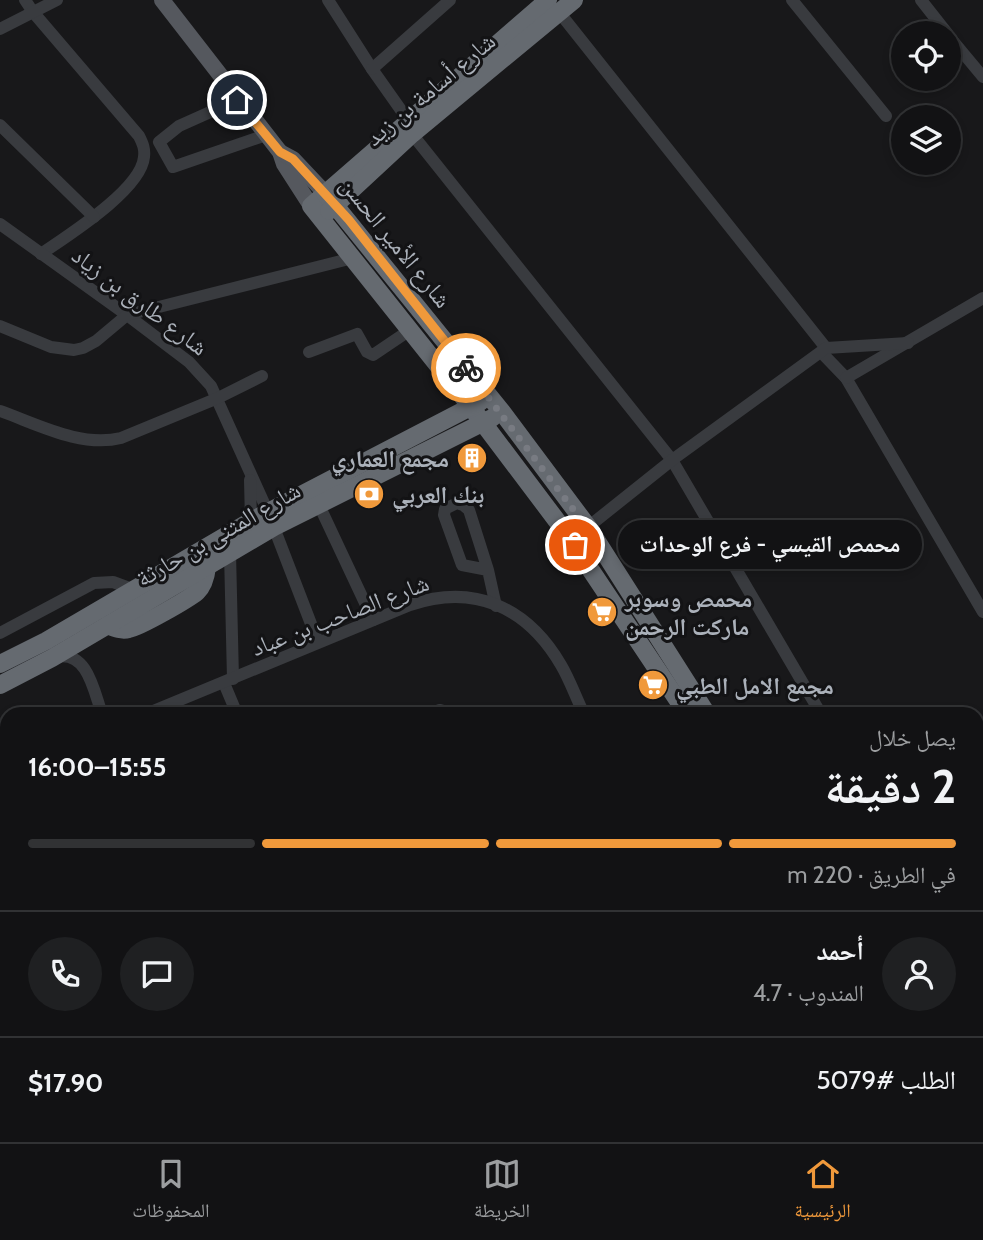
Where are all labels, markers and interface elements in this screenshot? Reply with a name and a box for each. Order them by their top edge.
map controls [891,21,961,175]
button: locate [891,21,961,91]
street label: شارع أسامة بن زيد [359,26,502,153]
pin [207,70,267,130]
icon: home [218,81,256,119]
button: layers [891,105,961,175]
street label: شارع الأمير الحسن [333,170,458,314]
street label: شارع طارق بن زياد [66,240,214,362]
courier [431,333,501,403]
icon: bike [447,349,485,387]
building icon: مجمع العماري [455,441,489,475]
place label: مجمع العماري [331,444,449,477]
street label: شارع المثنى بن حارثة [131,475,306,594]
bank icon: بنك العربي [352,477,386,511]
place label: بنك العربي [392,480,484,513]
pin [545,515,605,575]
callout: محمص القيسي - فرع الوحدات [617,520,922,570]
icon: bag [556,526,594,564]
text: محمص القيسي - فرع الوحدات [640,530,900,558]
street label: شارع الصاحب بن عباد [247,568,433,663]
place label: محمص وسوبر ماركت الرحمن [624,584,752,641]
supermarket icon: محمص وسوبر ماركت الرحمن [585,595,619,629]
supermarket icon: مجمع الامل الطبي [636,668,670,702]
place label: مجمع الامل الطبي [676,671,834,704]
text: يصل خلال [869,724,956,752]
text: 15:55–16:00 [28,751,166,783]
text: 2 دقيقة [825,759,956,815]
text: في الطريق · 220 m [787,861,956,889]
text: أحمد [816,935,864,967]
button: phone [28,937,102,1011]
button: chat [120,937,194,1011]
button: person [882,937,956,1011]
text: المندوب · 4.7 [753,979,864,1007]
text: الطلب #5079 [816,1064,956,1096]
text: $17.90 [28,1067,103,1099]
tab: المحفوظات [132,1155,210,1229]
tab: الخريطة [474,1155,530,1229]
tab: الرئيسية [794,1155,851,1229]

